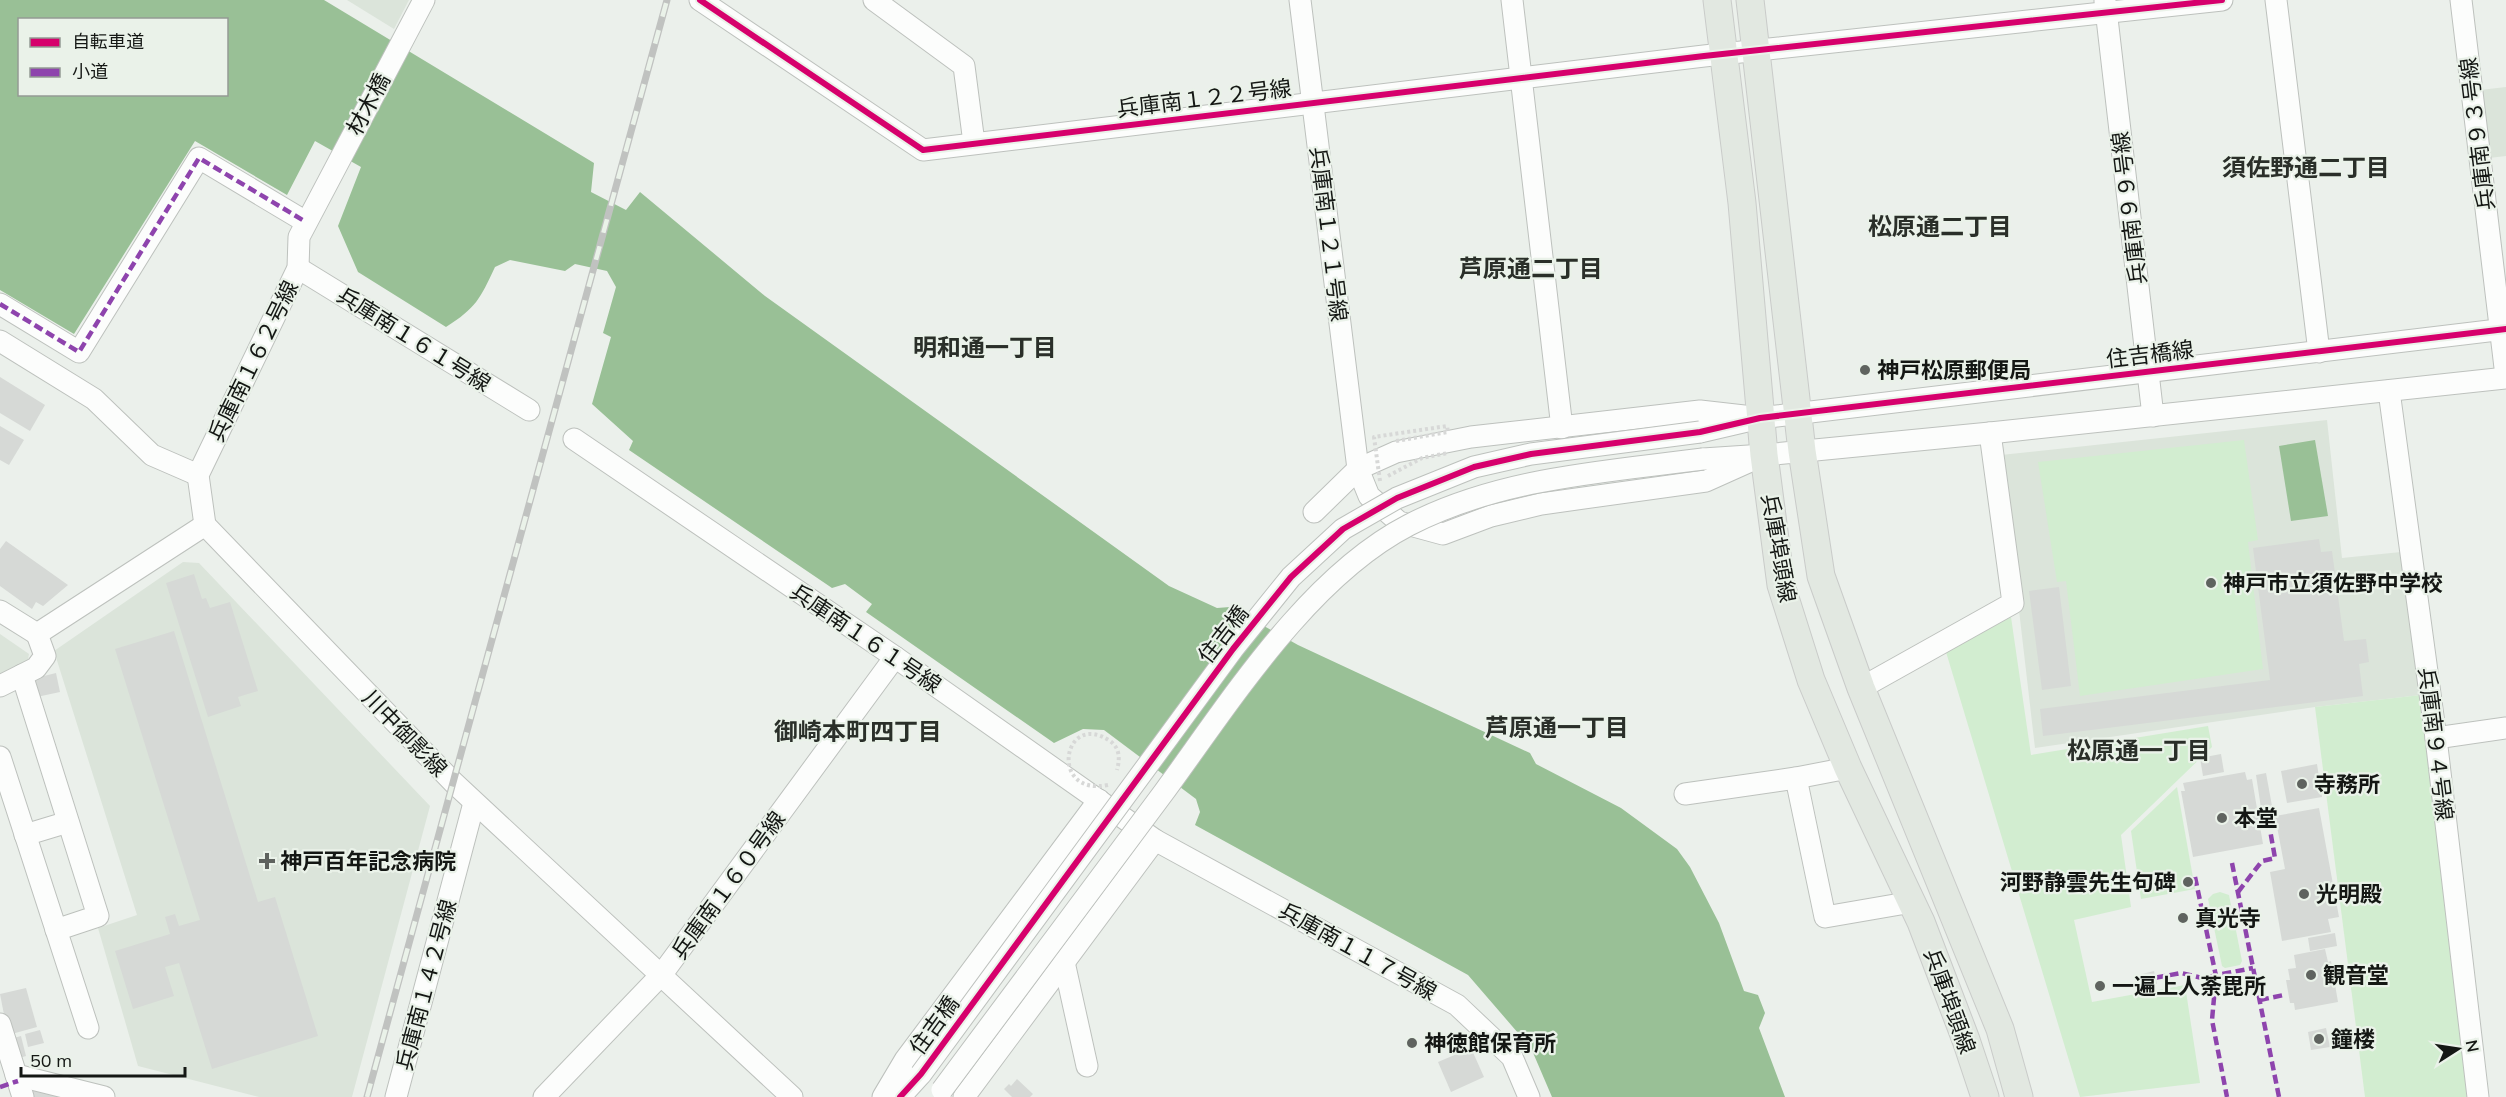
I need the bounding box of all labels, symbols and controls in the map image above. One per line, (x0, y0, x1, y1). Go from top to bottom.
legend (18, 18, 228, 96)
text: 自転車道 (72, 30, 144, 53)
street label: 兵庫南９３号線 (2454, 56, 2500, 212)
text: 小道 (72, 60, 108, 83)
street label: 材木橋 (340, 68, 396, 140)
street label: 兵庫南１２２号線 (1115, 73, 1293, 123)
street label: 兵庫南９９号線 (2106, 130, 2152, 286)
street label: 兵庫南１２１号線 (1304, 145, 1354, 323)
district label: 須佐野通二丁目 (2222, 152, 2390, 182)
district label: 松原通二丁目 (1868, 211, 2012, 241)
district label: 芦原通二丁目 (1459, 253, 1603, 283)
street label: 兵庫南１６２号線 (202, 276, 304, 446)
street label: 兵庫南１６１号線 (332, 280, 496, 398)
district label: 明和通一丁目 (913, 332, 1057, 362)
street label: 住吉橋線 (2105, 335, 2195, 373)
place label: 神戸松原郵便局 (1877, 356, 2031, 384)
marker: 神戸松原郵便局 (1858, 363, 1872, 377)
street label: 兵庫埠頭線 (1756, 491, 1802, 605)
place label: 神戸市立須佐野中学校 (2223, 569, 2443, 597)
marker: 神戸市立須佐野中学校 (2204, 576, 2218, 590)
street label: 兵庫南１６１号線 (785, 577, 947, 699)
street label: 住吉橋 (1192, 599, 1254, 669)
street label: 兵庫南９４号線 (2413, 666, 2459, 822)
street label: 川中御影線 (357, 684, 453, 782)
district label: 芦原通一丁目 (1485, 712, 1629, 742)
district label: 御崎本町四丁目 (774, 716, 942, 746)
district label: 松原通一丁目 (2067, 735, 2211, 765)
place label: 寺務所 (2314, 770, 2380, 798)
marker: 寺務所 (2295, 777, 2309, 791)
place label: 本堂 (2234, 804, 2278, 832)
street label: 兵庫南１６０号線 (665, 806, 791, 964)
marker: 本堂 (2215, 811, 2229, 825)
place label: 神戸百年記念病院 (280, 847, 456, 875)
marker: 神戸百年記念病院 (258, 852, 276, 870)
place label: 河野静雲先生句碑 (2000, 868, 2176, 896)
marker: 河野静雲先生句碑 (2181, 875, 2195, 889)
place label: 光明殿 (2316, 880, 2382, 908)
marker: 光明殿 (2297, 887, 2311, 901)
street label: 兵庫南１４２号線 (390, 896, 462, 1074)
street label: 兵庫南１１７号線 (1274, 896, 1442, 1006)
place label: 真光寺 (2195, 904, 2261, 932)
marker: 真光寺 (2176, 911, 2190, 925)
street label: 兵庫埠頭線 (1918, 945, 1982, 1057)
place label: 観音堂 (2323, 961, 2389, 989)
marker: 観音堂 (2304, 968, 2318, 982)
place label: 一遍上人荼毘所 (2112, 972, 2266, 1000)
marker: 一遍上人荼毘所 (2093, 979, 2107, 993)
street label: 住吉橋 (903, 990, 965, 1060)
north arrow (2428, 1019, 2488, 1079)
place label: 鐘楼 (2331, 1025, 2375, 1053)
place label: 神徳館保育所 (1424, 1029, 1556, 1057)
marker: 鐘楼 (2312, 1032, 2326, 1046)
marker: 神徳館保育所 (1405, 1036, 1419, 1050)
text: N (2462, 1038, 2484, 1054)
scale bar (21, 1040, 184, 1078)
text: 50 m (30, 1049, 72, 1072)

